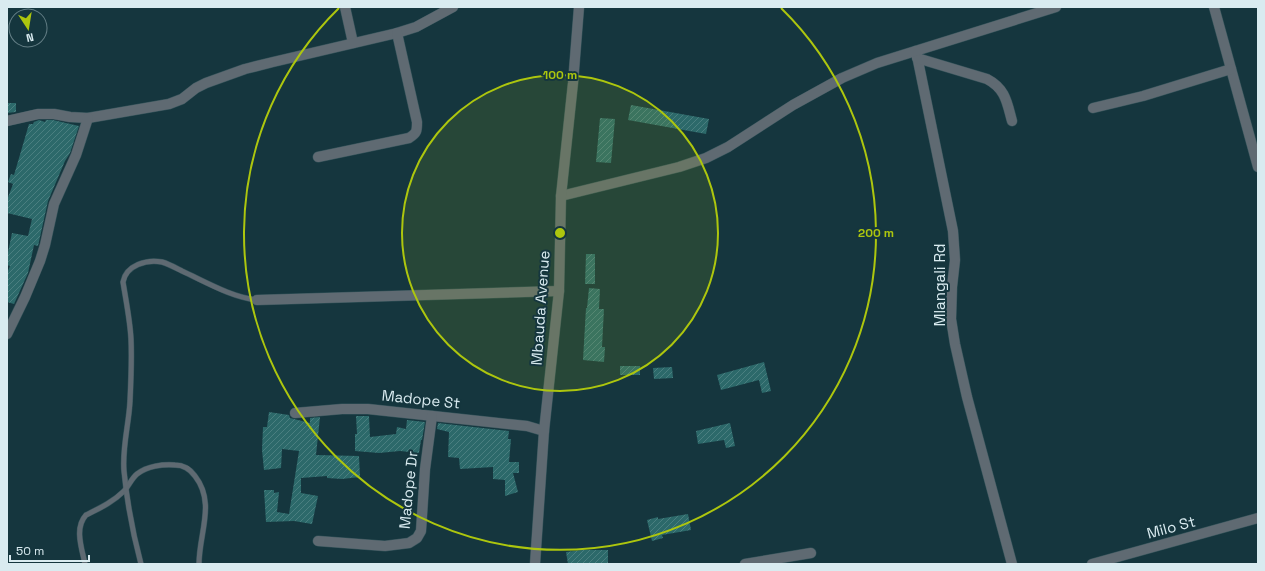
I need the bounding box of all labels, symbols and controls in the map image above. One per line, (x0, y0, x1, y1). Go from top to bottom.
north arrow (8, 8, 48, 48)
text: N (25, 30, 35, 45)
text: 100 m (543, 67, 577, 83)
text: 200 m (858, 225, 894, 241)
centre of rings (553, 226, 567, 240)
street label: Mlangali Rd (930, 243, 949, 327)
street label: Mbauda Avenue (527, 250, 554, 366)
street label: Madope St (381, 385, 461, 413)
street label: Madope Dr (394, 450, 422, 530)
street label: Milo St (1145, 511, 1197, 543)
scale bar (10, 537, 89, 563)
text: 50 m (16, 543, 44, 559)

